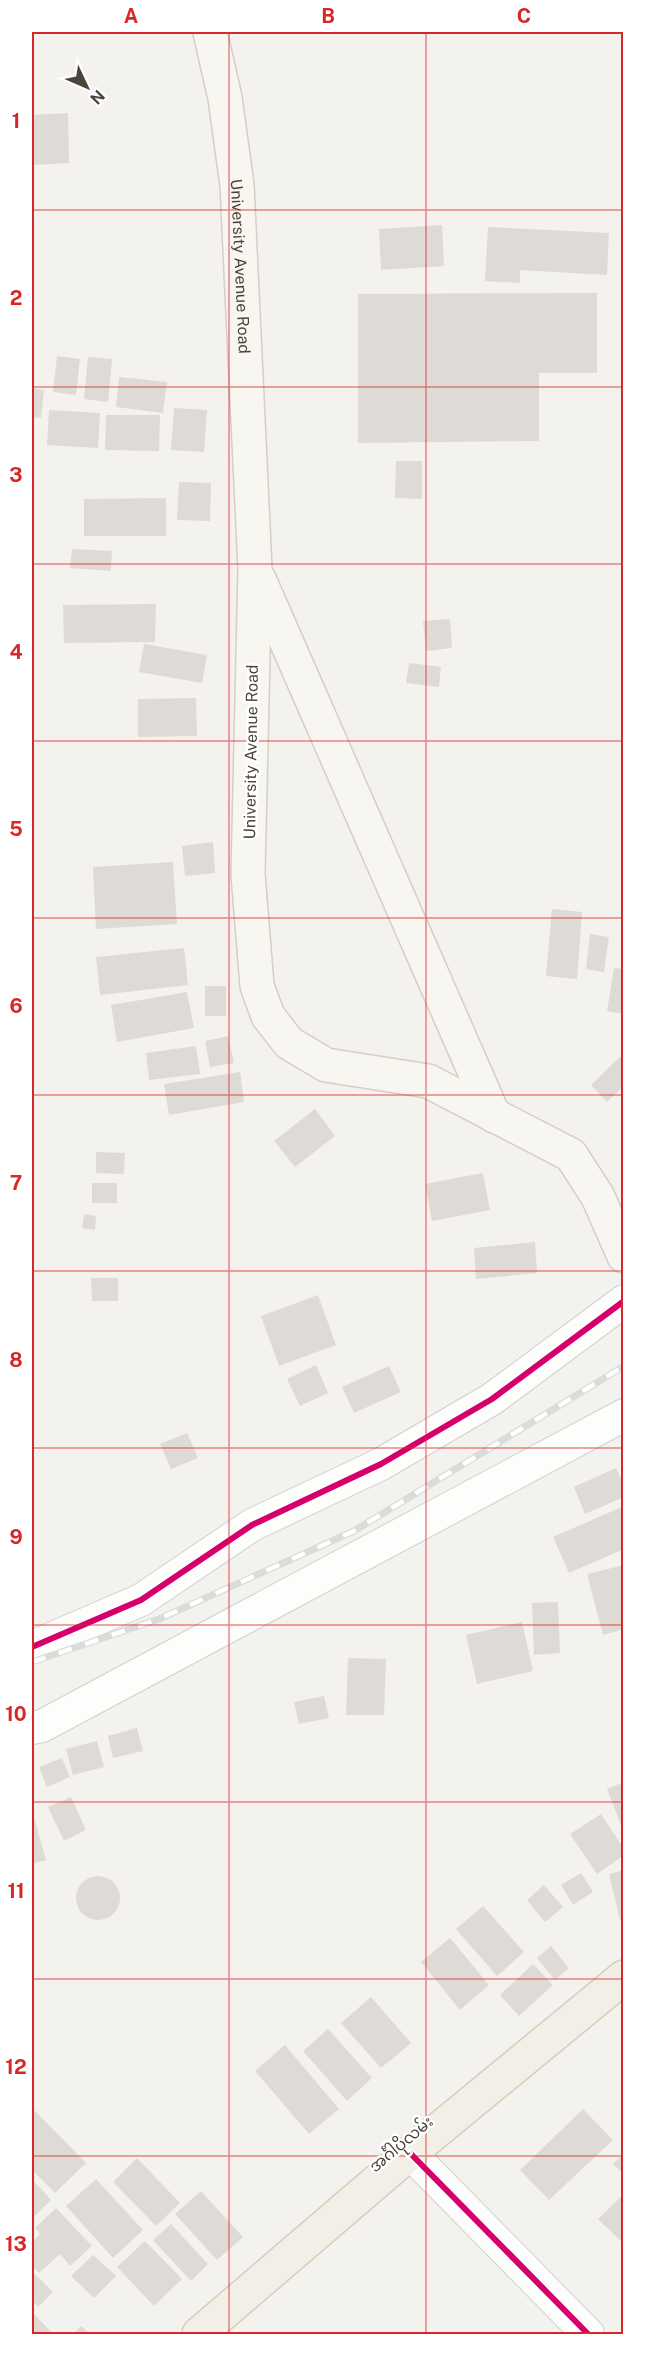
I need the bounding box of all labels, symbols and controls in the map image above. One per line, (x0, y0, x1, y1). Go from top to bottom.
text: A (124, 4, 138, 28)
text: B (321, 4, 335, 28)
text: C (517, 4, 531, 28)
north arrow (57, 57, 117, 117)
text: N (86, 86, 109, 108)
text: 1 (12, 109, 20, 133)
street label: University Avenue Road (227, 178, 254, 354)
text: 2 (10, 286, 22, 310)
text: 3 (9, 463, 23, 487)
text: 4 (9, 640, 23, 664)
street label: University Avenue Road (240, 664, 262, 840)
text: 5 (9, 817, 23, 841)
text: 6 (9, 994, 23, 1018)
text: 7 (10, 1171, 22, 1195)
text: 8 (9, 1348, 23, 1372)
text: 9 (9, 1525, 23, 1549)
text: 10 (5, 1702, 27, 1726)
text: 11 (7, 1879, 25, 1903)
text: 12 (5, 2055, 27, 2079)
street label: အင်္ဂါပိုလမ်း (364, 2110, 440, 2180)
text: 13 (5, 2232, 27, 2256)

